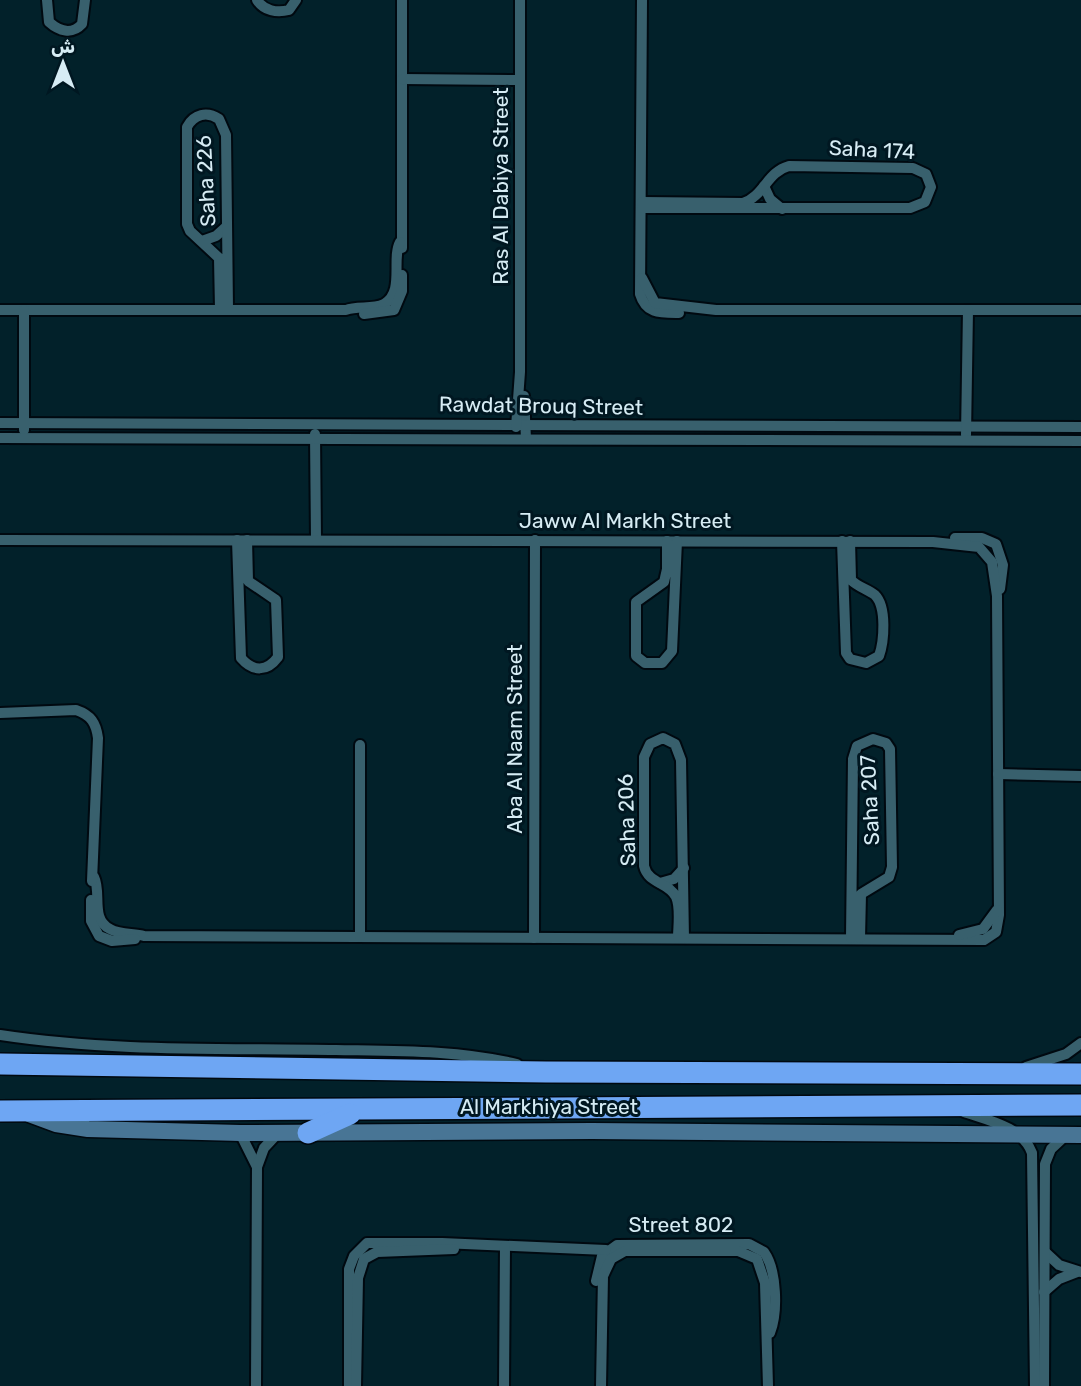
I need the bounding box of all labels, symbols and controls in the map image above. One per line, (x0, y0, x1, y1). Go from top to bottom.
north arrow (28, 28, 98, 98)
text: ش (51, 35, 75, 58)
street label: Ras Al Dabiya Street (488, 87, 513, 285)
street label: Saha 226 (191, 135, 220, 227)
street label: Saha 174 (828, 135, 916, 164)
street label: Rawdat Brouq Street (439, 391, 643, 420)
street label: Jaww Al Markh Street (519, 508, 731, 533)
street label: Aba Al Naam Street (502, 644, 527, 834)
street label: Saha 207 (855, 754, 884, 846)
street label: Saha 206 (612, 773, 641, 867)
street label: Al Markhiya Street (460, 1094, 638, 1119)
street label: Street 802 (629, 1212, 733, 1237)

